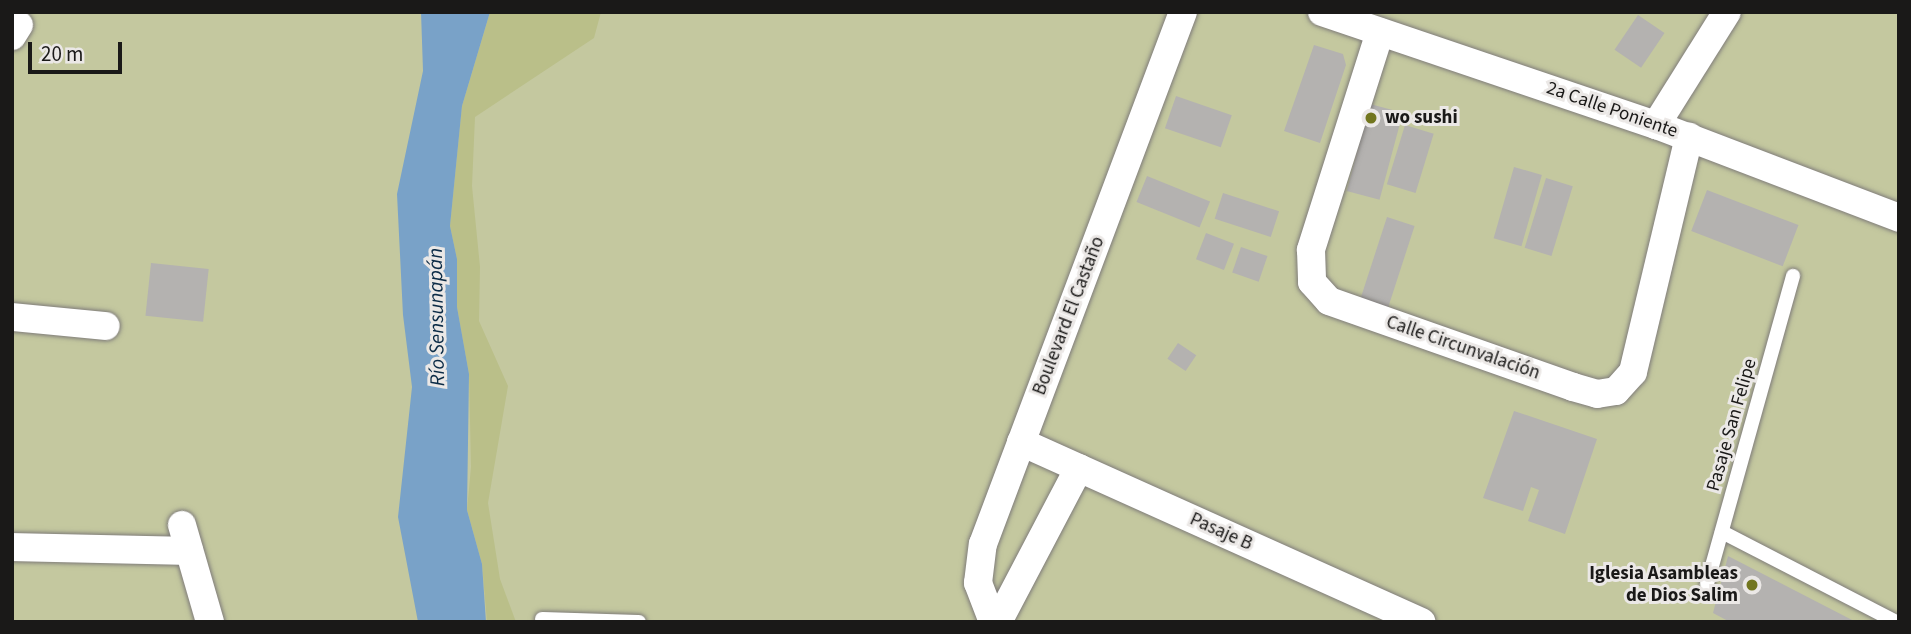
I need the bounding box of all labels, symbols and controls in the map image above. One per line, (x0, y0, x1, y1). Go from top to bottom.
scale bar (32, 28, 126, 72)
text: 20 m (41, 39, 83, 69)
street label: 2a Calle Poniente (1543, 77, 1681, 143)
place label: wo sushi (1385, 107, 1458, 129)
marker: wo sushi (1363, 110, 1379, 126)
street label: Boulevard El Castaño (1028, 234, 1110, 398)
water label: Río Sensunapán (422, 248, 450, 386)
street label: Calle Circunvalación (1383, 311, 1543, 385)
street label: Pasaje San Felipe (1702, 356, 1762, 494)
street label: Pasaje B (1186, 508, 1256, 556)
place label: Iglesia Asambleas de Dios Salim (1589, 563, 1738, 607)
marker: Iglesia Asambleas de Dios Salim (1744, 577, 1760, 593)

